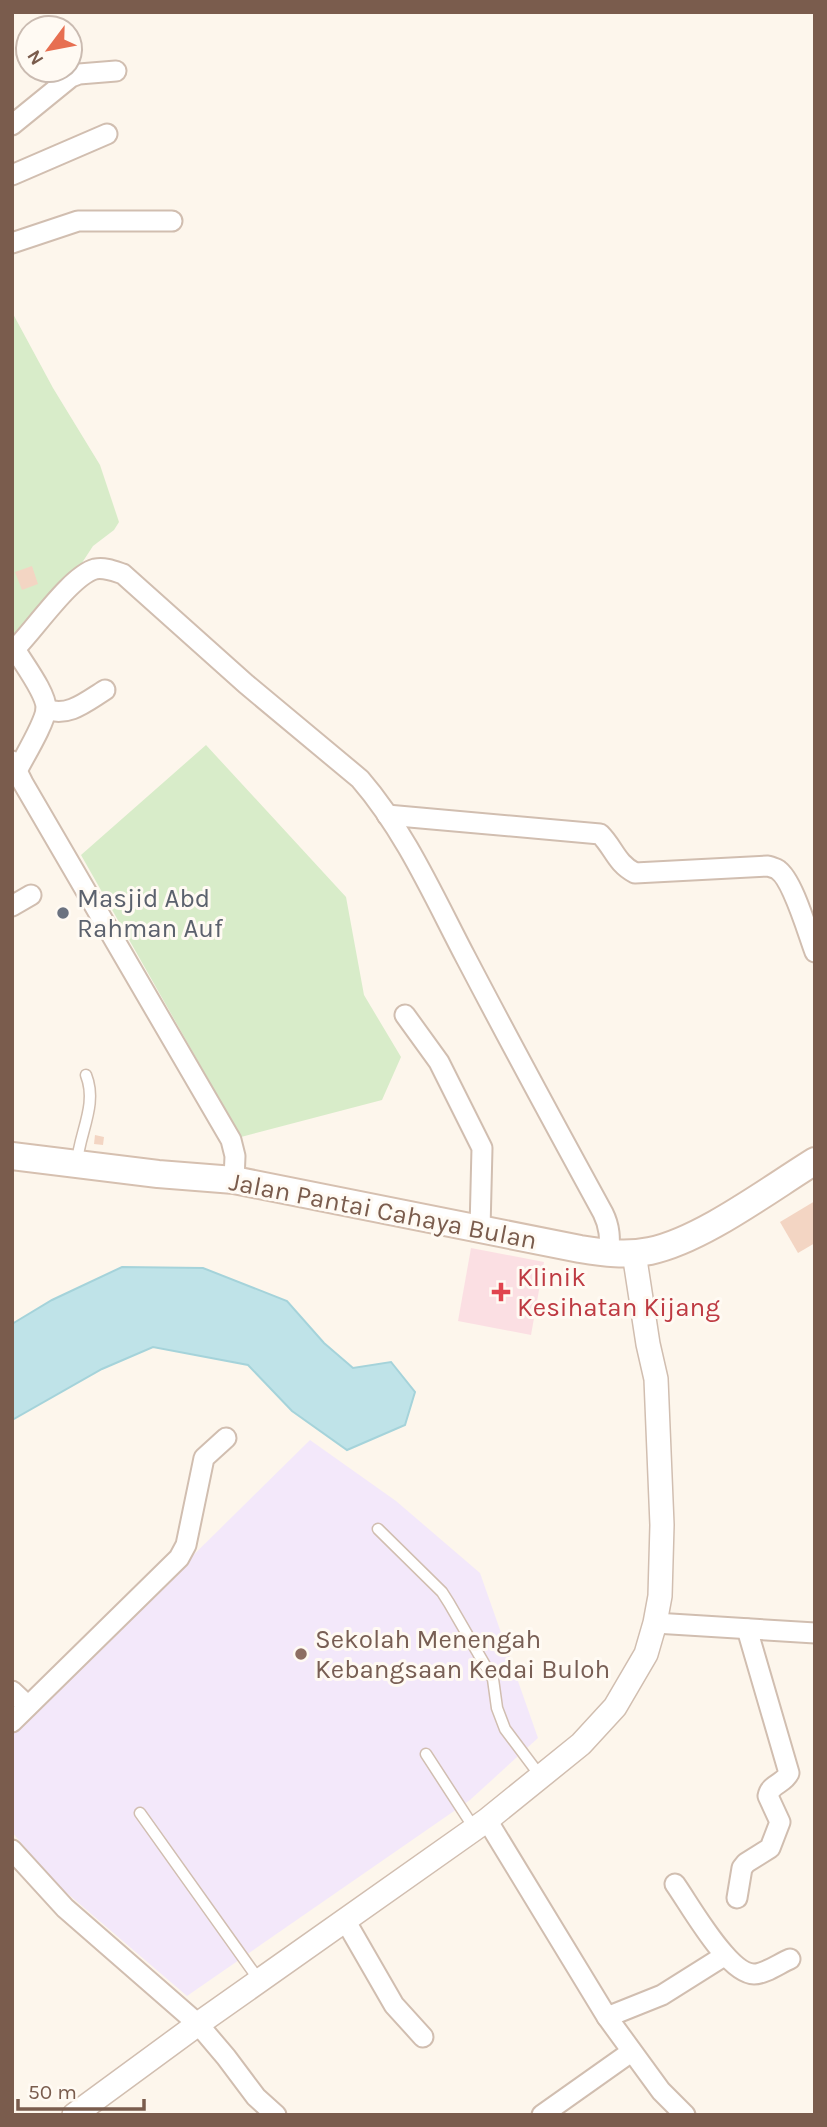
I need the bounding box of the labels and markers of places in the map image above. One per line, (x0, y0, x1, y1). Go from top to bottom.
place label: Masjid Abd Rahman Auf (77, 883, 224, 944)
marker: Masjid Abd Rahman Auf (55, 905, 71, 921)
place label: Klinik Kesihatan Kijang (517, 1262, 720, 1323)
marker: Klinik Kesihatan Kijang (491, 1282, 511, 1302)
place label: Sekolah Menengah Kebangsaan Kedai Buloh (315, 1624, 610, 1685)
marker: Sekolah Menengah Kebangsaan Kedai Buloh (293, 1646, 309, 1662)

